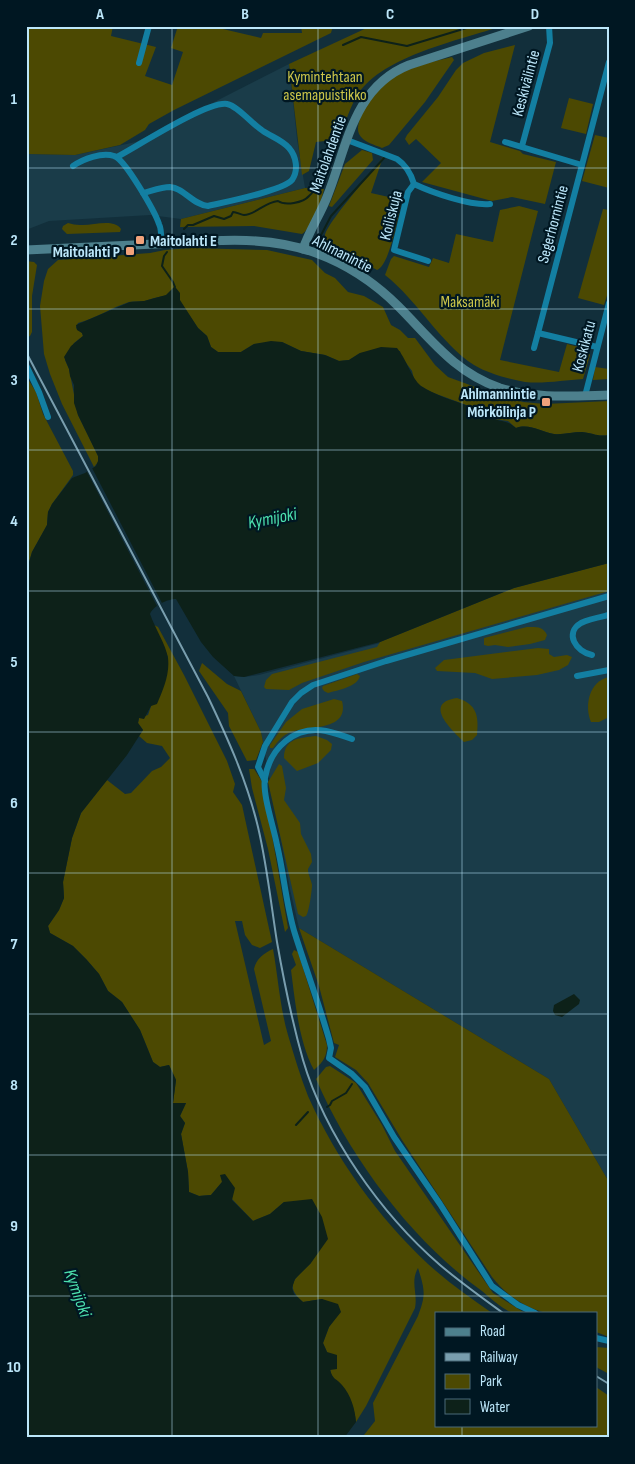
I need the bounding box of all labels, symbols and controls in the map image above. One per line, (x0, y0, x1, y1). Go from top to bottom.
text: A (95, 5, 104, 24)
text: B (241, 5, 249, 24)
text: C (386, 5, 394, 24)
text: D (531, 5, 539, 24)
street label: Keskivälintie (508, 48, 544, 119)
park label: Kymintehtaan asemapuistikko (283, 68, 367, 105)
text: 1 (11, 90, 18, 109)
street label: Maitolahdentie (306, 113, 351, 196)
street label: Segerhornintie (534, 183, 573, 265)
street label: Koiliskuja (376, 189, 407, 242)
text: 2 (10, 231, 18, 250)
street label: Ahlmanintie (308, 231, 375, 277)
place label: Maitolahti E (150, 232, 217, 251)
marker: Maitolahti E (134, 234, 146, 246)
place label: Maitolahti P (53, 243, 120, 262)
marker: Maitolahti P (124, 245, 136, 257)
park label: Maksamäki (441, 293, 499, 312)
street label: Koskikatu (569, 319, 600, 374)
text: 3 (10, 371, 18, 390)
place label: Ahlmannintie Mörkölinja P (460, 385, 536, 422)
marker: Ahlmannintie Mörkölinja P (540, 396, 552, 408)
water label: Kymijoki (246, 503, 299, 534)
text: 4 (10, 512, 18, 531)
text: 5 (10, 653, 18, 672)
text: 6 (10, 794, 18, 813)
text: 7 (11, 935, 18, 954)
text: 8 (10, 1076, 18, 1095)
text: 9 (10, 1217, 18, 1236)
water label: Kymijoki (59, 1266, 96, 1321)
legend (435, 1312, 598, 1426)
text: Road (480, 1322, 505, 1341)
text: Railway (480, 1348, 518, 1367)
text: 10 (7, 1358, 21, 1377)
text: Park (480, 1372, 502, 1391)
text: Water (480, 1398, 511, 1417)

